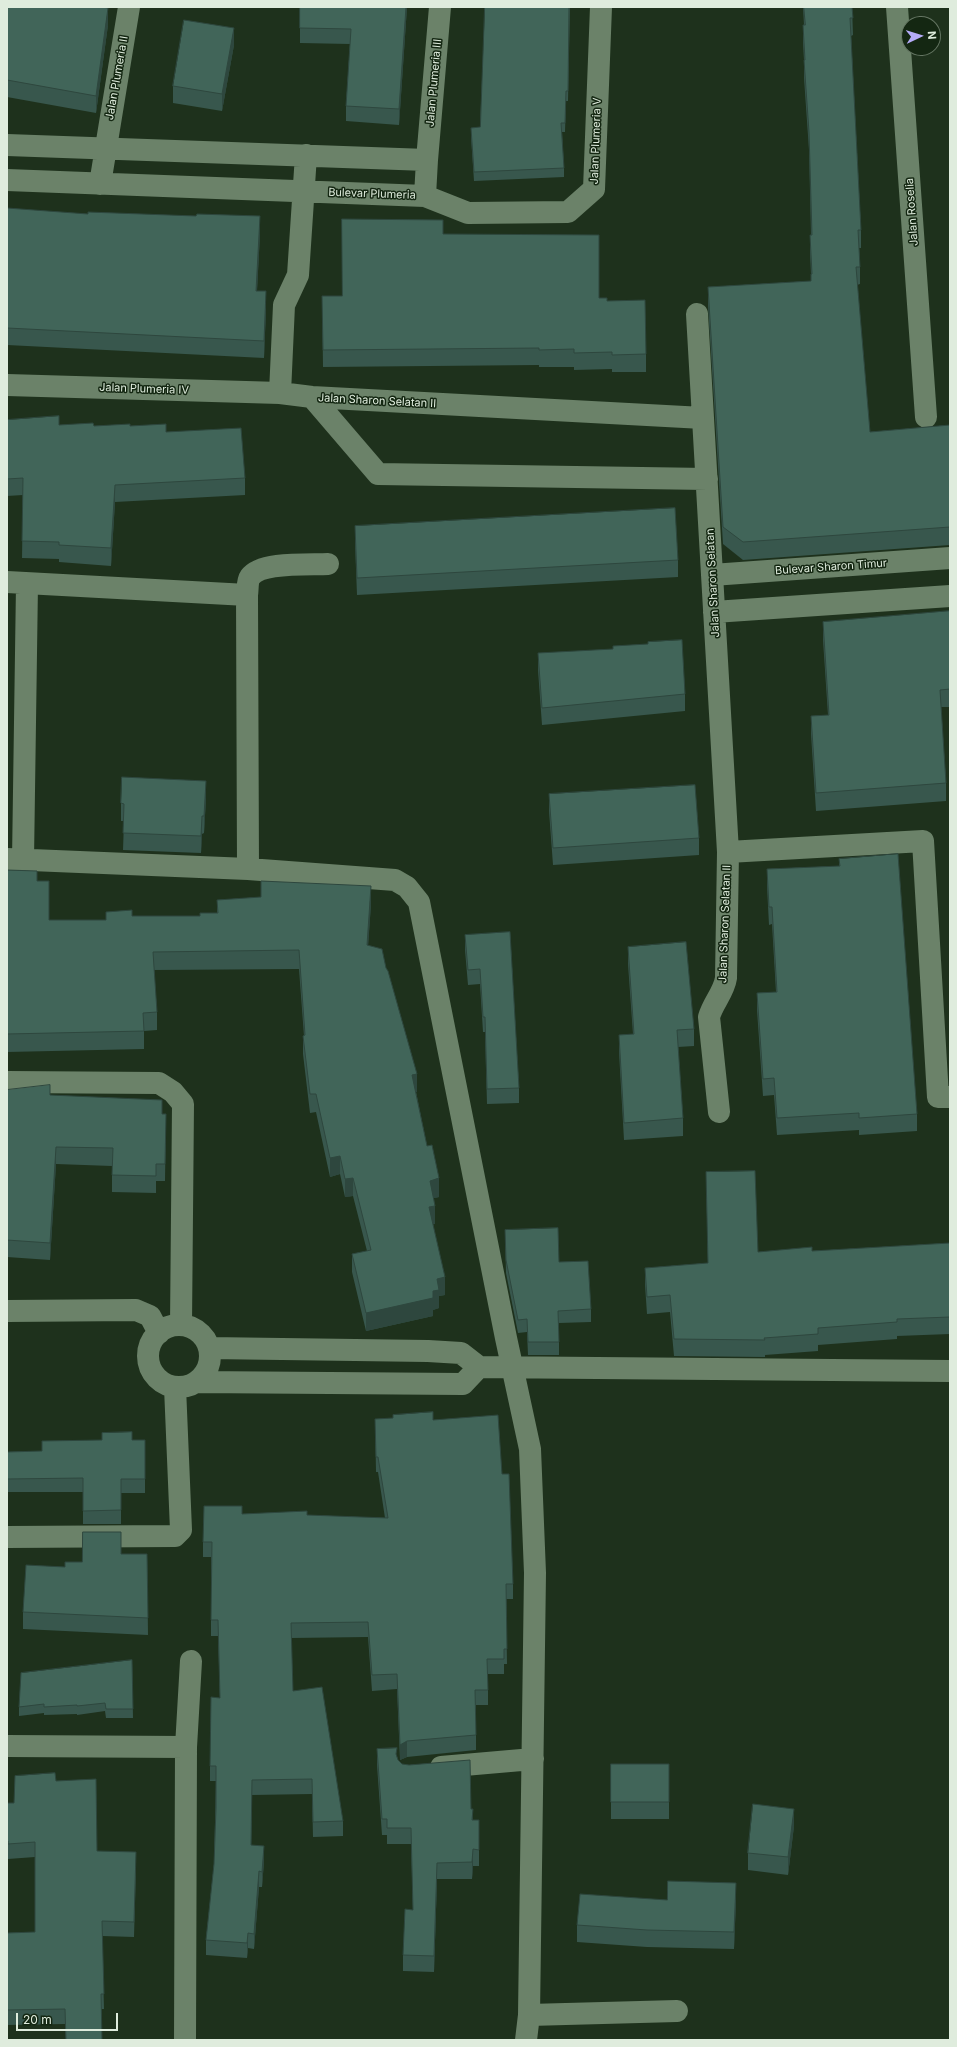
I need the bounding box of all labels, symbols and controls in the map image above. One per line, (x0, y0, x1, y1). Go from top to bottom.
north arrow (901, 16, 941, 56)
text: N (925, 31, 939, 40)
street label: Jalan Plumeria II (103, 35, 131, 121)
street label: Jalan Plumeria III (424, 38, 444, 128)
street label: Jalan Plumeria V (588, 97, 604, 185)
street label: Jalan Roselia (903, 178, 921, 246)
street label: Bulevar Plumeria (328, 186, 416, 202)
street label: Jalan Plumeria IV (99, 381, 189, 397)
street label: Jalan Sharon Selatan II (318, 391, 436, 411)
street label: Jalan Sharon Selatan (704, 528, 722, 638)
street label: Bulevar Sharon Timur (775, 557, 887, 577)
street label: Jalan Sharon Selatan II (716, 865, 734, 983)
scale bar (18, 2005, 120, 2031)
text: 20 m (23, 2012, 52, 2027)

